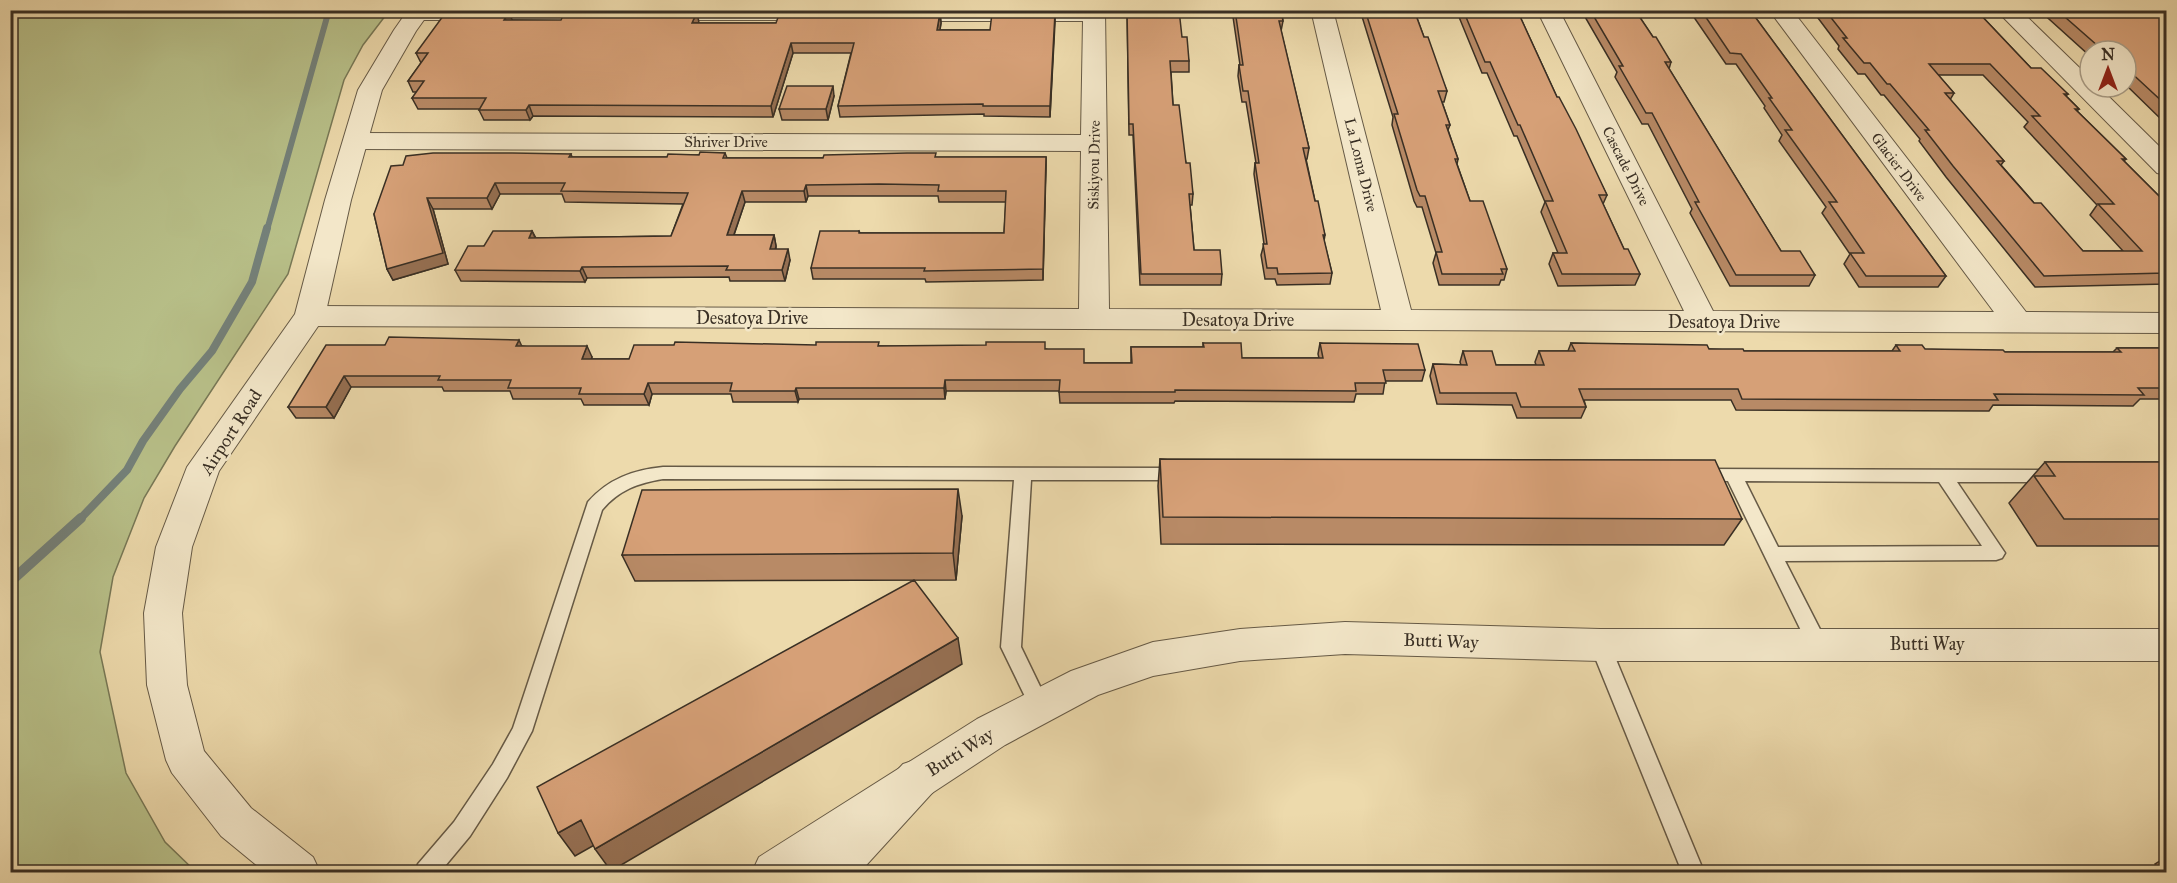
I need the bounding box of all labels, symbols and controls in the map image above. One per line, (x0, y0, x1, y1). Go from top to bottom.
north arrow (2078, 39, 2138, 99)
text: N (2101, 45, 2115, 64)
street label: La Loma Drive (1341, 116, 1381, 214)
street label: Siskiyou Drive (1084, 120, 1104, 210)
street label: Cascade Drive (1598, 123, 1654, 209)
street label: Glacier Drive (1867, 129, 1931, 205)
street label: Shriver Drive (684, 133, 768, 151)
street label: Desatoya Drive (696, 307, 808, 329)
street label: Desatoya Drive (1182, 309, 1294, 331)
street label: Desatoya Drive (1668, 311, 1780, 333)
street label: Airport Road (195, 385, 267, 480)
street label: Butti Way (1403, 629, 1479, 653)
street label: Butti Way (1889, 633, 1965, 655)
street label: Butti Way (922, 722, 998, 781)

